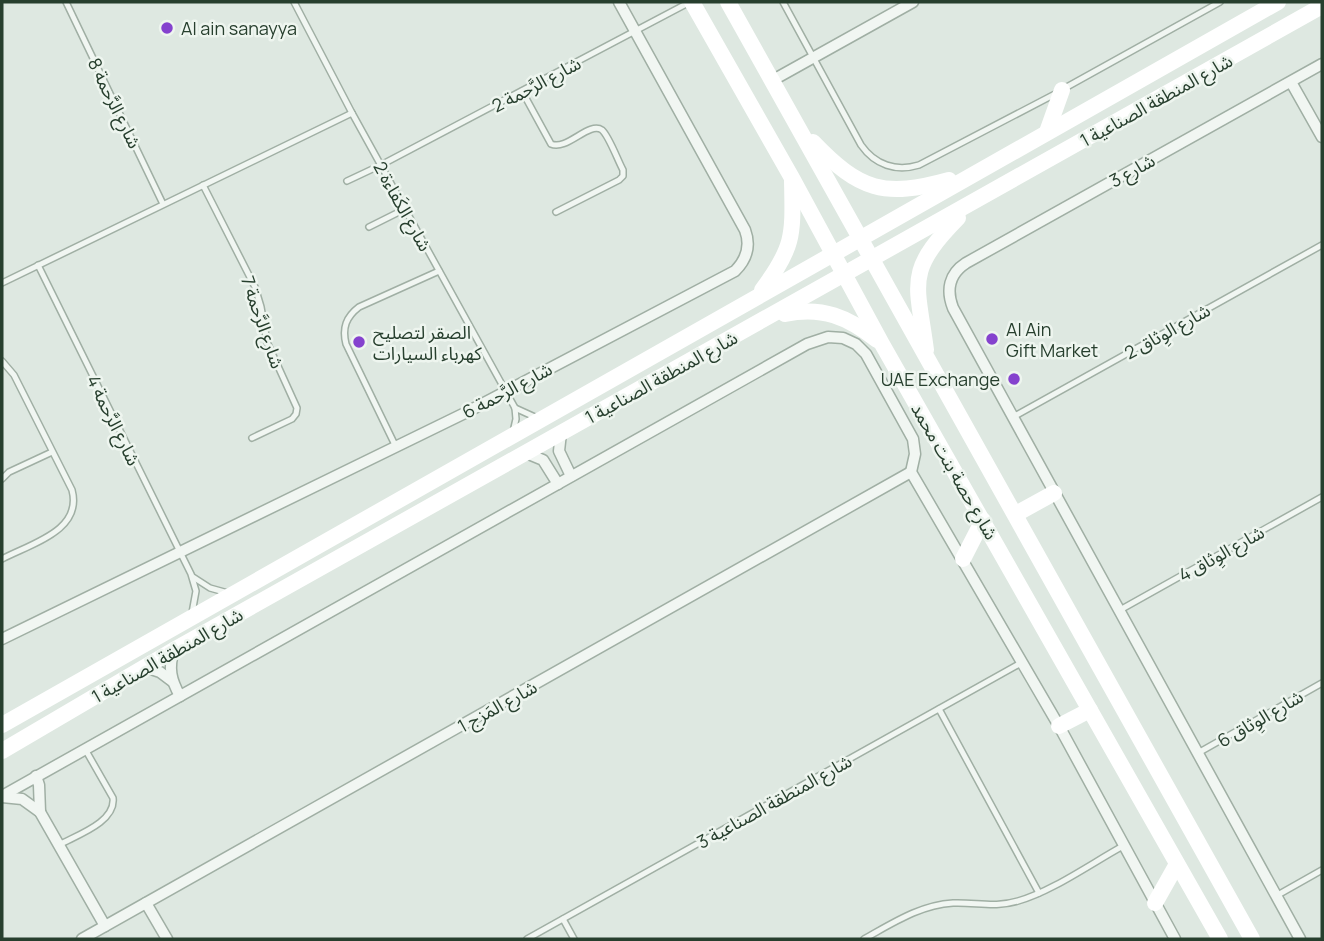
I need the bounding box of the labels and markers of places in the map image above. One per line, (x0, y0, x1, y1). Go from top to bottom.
place label: Al ain sanayya (181, 16, 297, 40)
marker: Al ain sanayya (159, 20, 175, 36)
place label: Al Ain Gift Market (1006, 317, 1098, 362)
place label: الصقر لتصليح كهرباء السيارات (373, 320, 482, 365)
marker: Al Ain Gift Market (984, 331, 1000, 347)
marker: الصقر لتصليح كهرباء السيارات (351, 334, 367, 350)
place label: UAE Exchange (881, 367, 1000, 391)
marker: UAE Exchange (1006, 371, 1022, 387)

